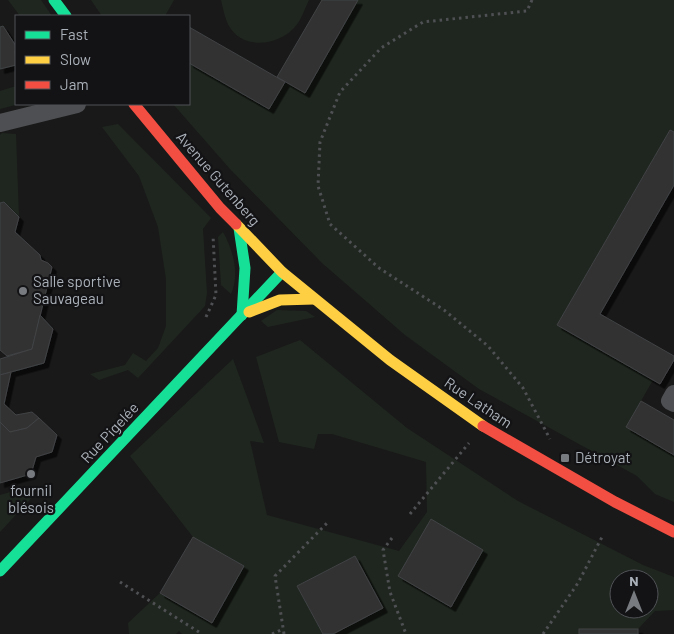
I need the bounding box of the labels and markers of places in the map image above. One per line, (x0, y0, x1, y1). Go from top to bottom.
place label: Salle sportive Sauvageau (33, 272, 121, 307)
marker: Salle sportive Sauvageau (17, 285, 29, 297)
place label: Détroyat (575, 448, 631, 466)
marker: Détroyat (559, 452, 571, 464)
marker: fournil blésois (25, 468, 37, 480)
place label: fournil blésois (8, 481, 54, 516)

